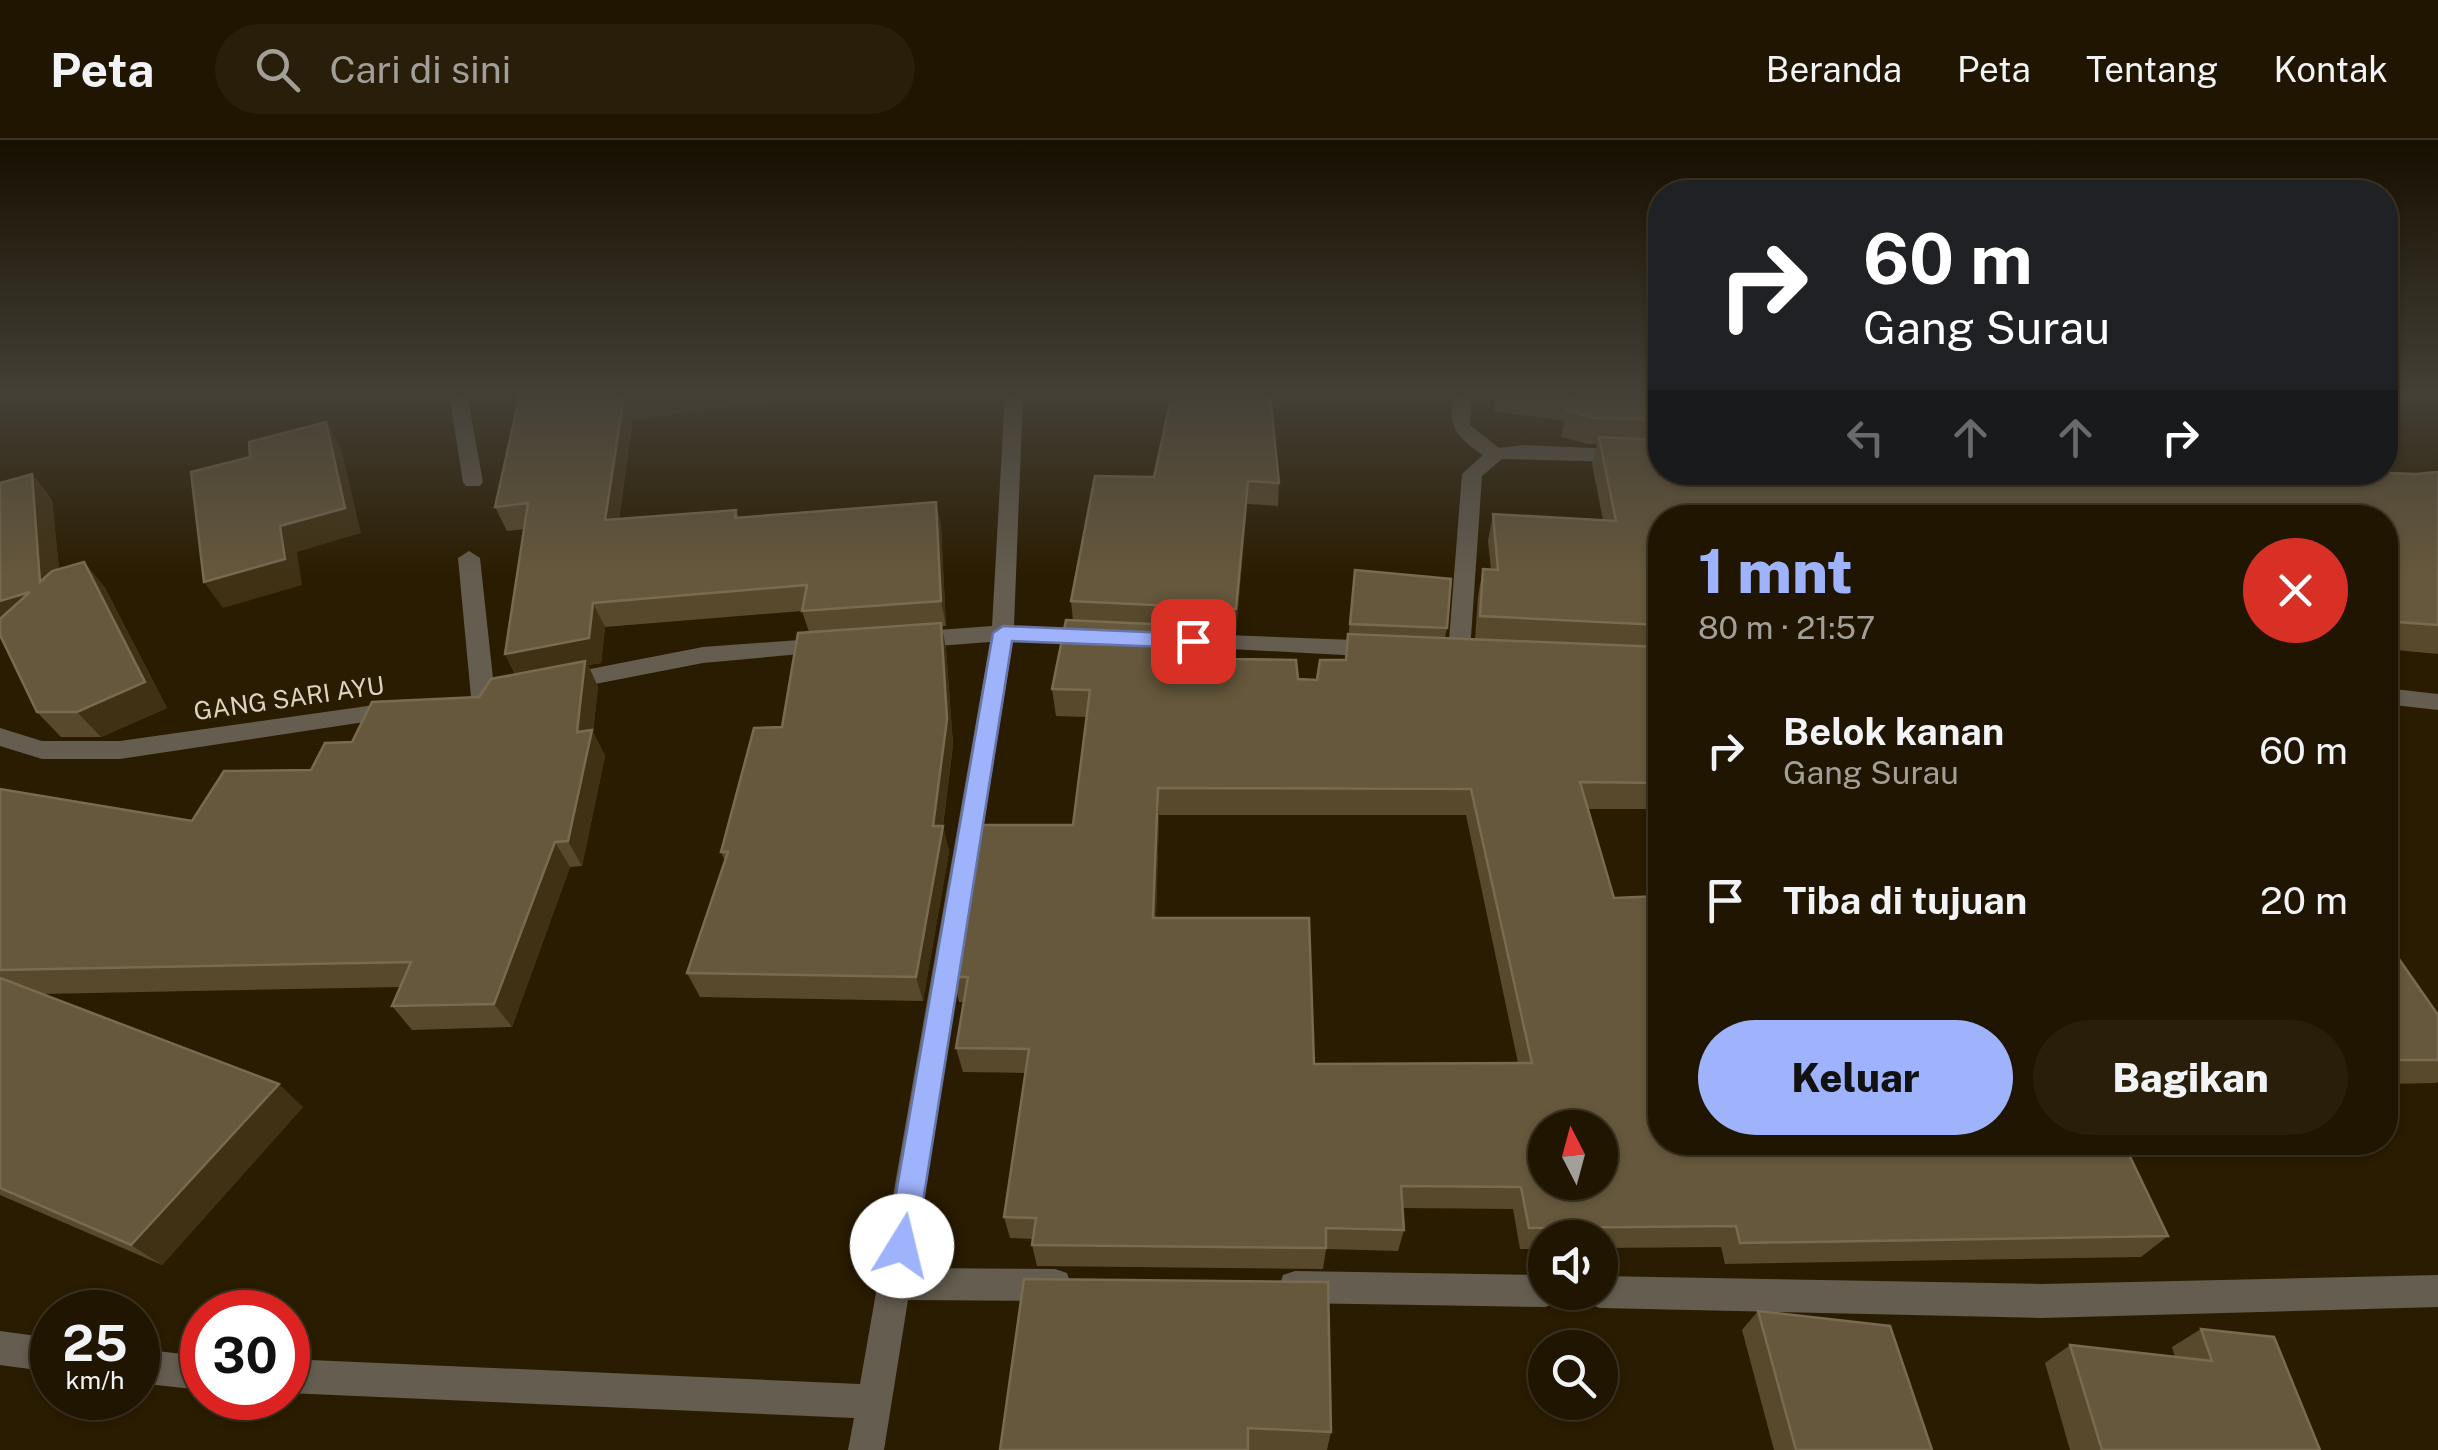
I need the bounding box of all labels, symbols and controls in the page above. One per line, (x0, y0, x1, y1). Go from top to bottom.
search box (215, 24, 915, 114)
text: Peta (50, 41, 155, 98)
icon: search (250, 42, 305, 97)
text: Cari di sini (330, 47, 511, 92)
text: Beranda (1766, 49, 1902, 90)
text: Peta (1957, 49, 2031, 90)
text: Tentang (2086, 49, 2218, 90)
text: Kontak (2273, 49, 2388, 90)
text: 60 m (1863, 217, 2033, 300)
icon: right (1698, 220, 1828, 350)
text: Gang Surau (1863, 301, 2110, 354)
icon: left (1838, 410, 1893, 465)
icon: ahead (1943, 410, 1998, 465)
icon: ahead (2048, 410, 2103, 465)
icon: right (2153, 410, 2208, 465)
text: 1 mnt (1698, 536, 1853, 607)
button: close (2243, 538, 2348, 643)
pin (1151, 599, 1236, 684)
text: 80 m · 21:57 (1698, 609, 1875, 646)
icon: arrive (1166, 614, 1221, 669)
street label: GANG SARI AYU (192, 670, 386, 726)
text: Belok kanan (1783, 709, 2004, 754)
icon: right (1698, 723, 1753, 778)
text: 60 m (2259, 728, 2348, 773)
text: Gang Surau (1783, 754, 1959, 791)
icon: arrive (1698, 873, 1753, 928)
text: Tiba di tujuan (1783, 878, 2027, 923)
text: 20 m (2260, 878, 2348, 923)
button: Keluar (1698, 1020, 2013, 1135)
button: Bagikan (2033, 1020, 2348, 1135)
north arrow (1528, 1110, 1618, 1200)
map controls (1528, 1110, 1618, 1420)
position arrow (850, 1194, 954, 1298)
button: sound (1528, 1220, 1618, 1310)
speed limit sign: 30 (180, 1290, 310, 1420)
text: 25 (62, 1313, 128, 1372)
button: search (1528, 1330, 1618, 1420)
text: km/h (66, 1365, 124, 1395)

